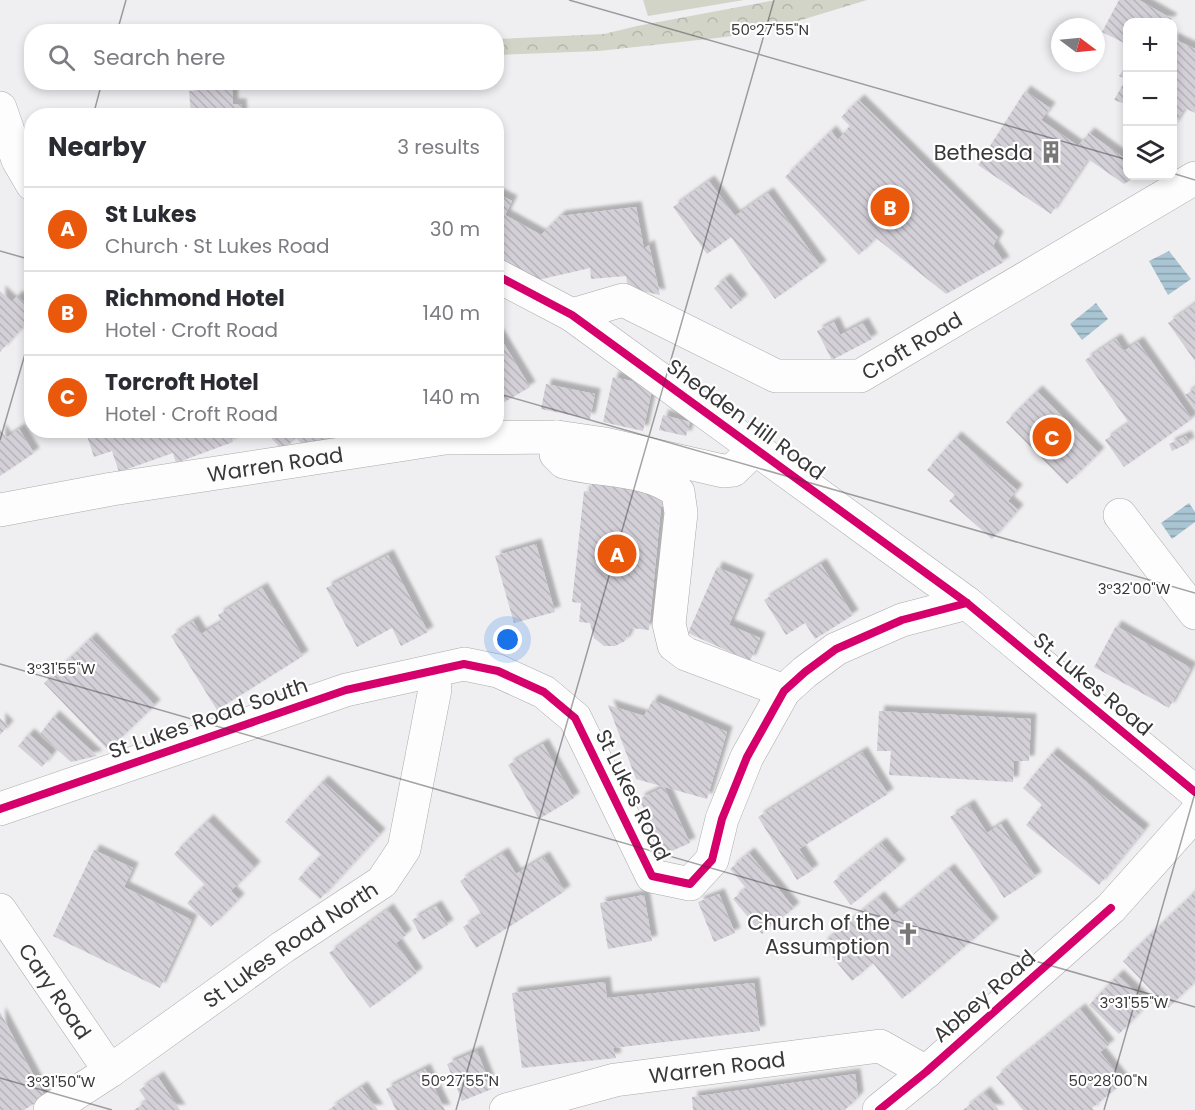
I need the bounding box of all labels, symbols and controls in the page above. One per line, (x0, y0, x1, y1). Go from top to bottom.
north arrow (1051, 18, 1105, 72)
map controls (1123, 18, 1177, 180)
button: + (1123, 18, 1177, 72)
text: 50°27'55"N (731, 19, 809, 40)
search box (24, 24, 504, 90)
icon: search (45, 41, 78, 74)
text: Search here (93, 42, 226, 73)
button: − (1123, 72, 1177, 126)
button: layers (1123, 126, 1177, 180)
text: Nearby (48, 129, 146, 165)
text: 3 results (397, 133, 480, 161)
place label: Bethesda (934, 138, 1033, 167)
building icon: Bethesda (1038, 139, 1064, 165)
pin: B (870, 184, 910, 230)
text: St Lukes (105, 199, 197, 230)
text: A (60, 215, 75, 243)
text: 30 m (430, 215, 480, 243)
text: Church · St Lukes Road (105, 232, 330, 260)
text: Richmond Hotel (105, 283, 285, 314)
text: B (61, 299, 74, 327)
text: 140 m (423, 299, 480, 327)
street label: Croft Road (856, 304, 967, 387)
text: Hotel · Croft Road (105, 316, 278, 344)
street label: Shedden Hill Road (661, 352, 831, 486)
text: Torcroft Hotel (105, 367, 259, 398)
text: C (60, 383, 75, 411)
text: 140 m (423, 383, 480, 411)
text: Hotel · Croft Road (105, 400, 278, 428)
pin: C (1032, 414, 1072, 460)
street label: Warren Road (205, 439, 345, 489)
pin: A (598, 532, 636, 576)
text: 3°32'00"W (1098, 578, 1171, 599)
your location (493, 625, 522, 654)
street label: St. Lukes Road (1027, 625, 1159, 743)
text: 3°31'55"W (27, 658, 96, 679)
street label: St Lukes Road South (104, 670, 312, 766)
street label: St Lukes Road (589, 724, 677, 866)
street label: St Lukes Road North (197, 874, 383, 1014)
place label: Church of the Assumption (747, 908, 890, 961)
church icon: Church of the Assumption (895, 921, 921, 947)
street label: Cary Road (12, 937, 98, 1045)
street label: Abbey Road (926, 943, 1042, 1049)
text: 3°31'55"W (1100, 992, 1169, 1013)
street label: Warren Road (647, 1044, 787, 1090)
text: 50°27'55"N (421, 1070, 499, 1091)
text: 50°28'00"N (1068, 1070, 1148, 1091)
text: 3°31'50"W (27, 1071, 96, 1092)

